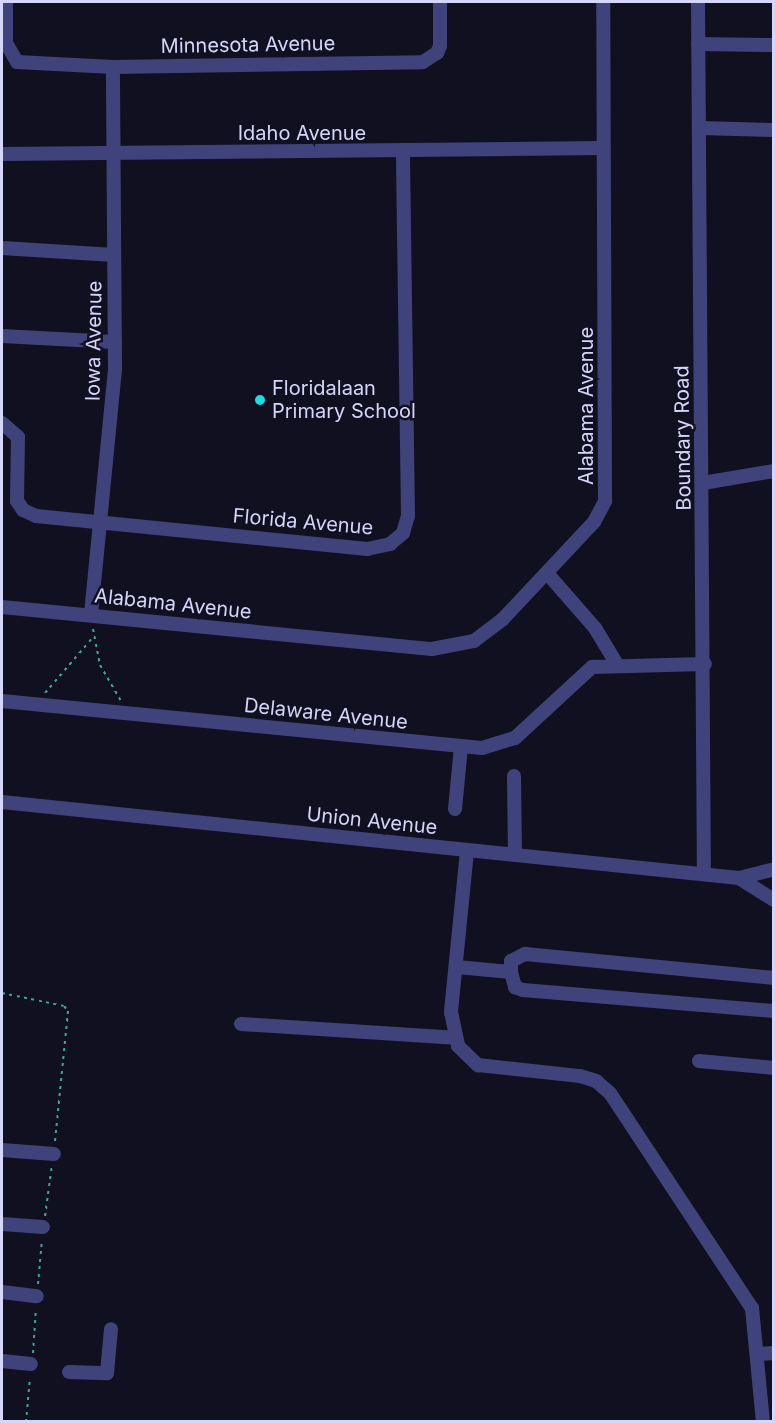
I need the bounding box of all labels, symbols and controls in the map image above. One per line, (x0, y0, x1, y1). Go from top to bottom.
street label: Minnesota Avenue (161, 31, 335, 59)
street label: Idaho Avenue (238, 121, 366, 145)
street label: Iowa Avenue (81, 281, 107, 401)
street label: Alabama Avenue (574, 327, 598, 485)
street label: Boundary Road (670, 365, 696, 511)
place label: Floridalaan Primary School (272, 376, 416, 423)
marker: Floridalaan Primary School (253, 393, 267, 407)
street label: Florida Avenue (232, 504, 374, 540)
street label: Alabama Avenue (93, 584, 253, 624)
street label: Delaware Avenue (243, 693, 409, 735)
street label: Union Avenue (305, 802, 439, 840)

